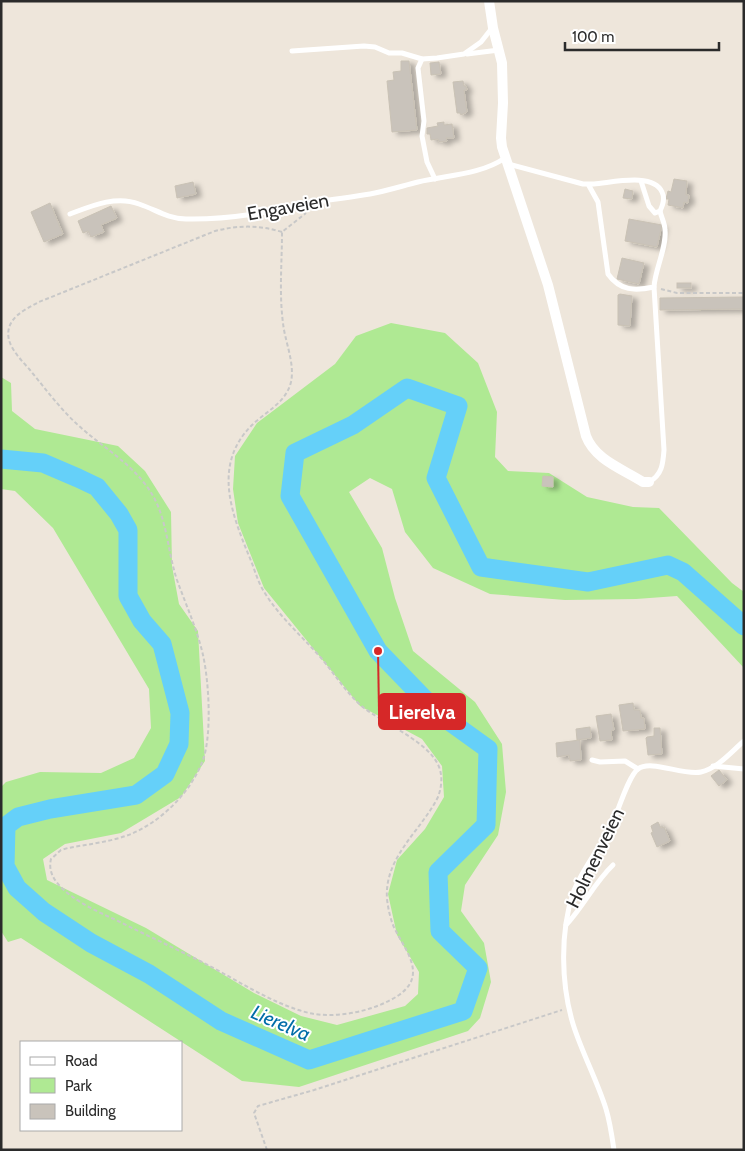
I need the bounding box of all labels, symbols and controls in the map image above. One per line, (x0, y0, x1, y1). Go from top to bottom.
scale bar (565, 20, 719, 52)
text: 100 m (572, 28, 614, 46)
street label: Engaveien (245, 189, 331, 225)
callout: Lierelva (379, 694, 465, 729)
text: Lierelva (389, 700, 455, 724)
street label: Holmenveien (561, 804, 629, 912)
water label: Lierelva (248, 1000, 314, 1046)
legend (20, 1041, 182, 1131)
text: Road (65, 1052, 98, 1070)
text: Park (65, 1077, 92, 1095)
text: Building (65, 1102, 116, 1120)

